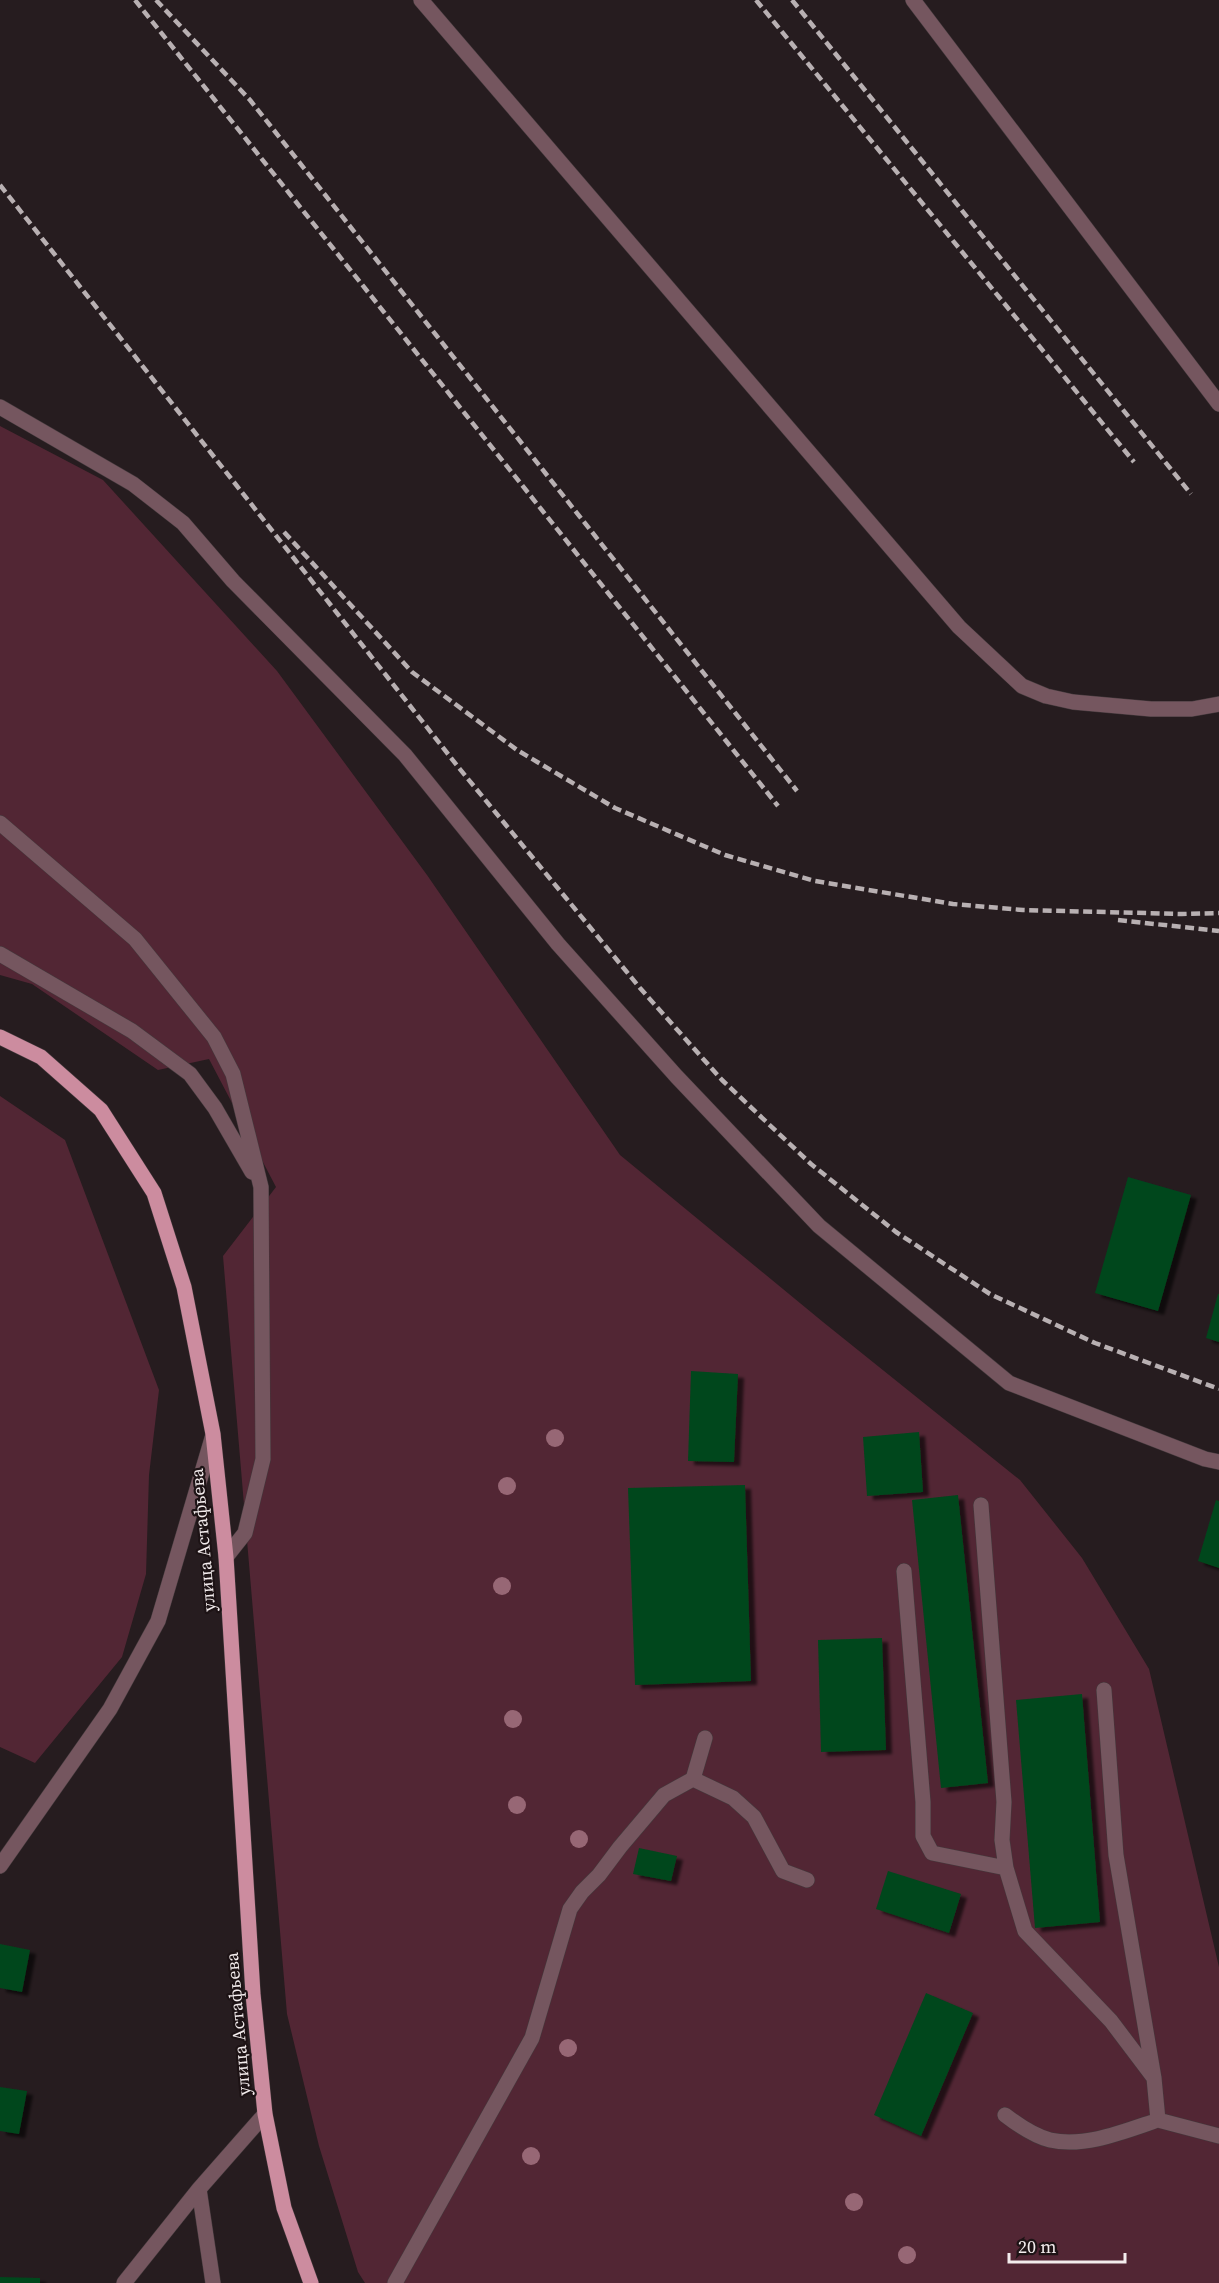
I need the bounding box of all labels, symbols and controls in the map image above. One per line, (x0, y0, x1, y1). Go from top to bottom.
street label: улица Астафьева (184, 1466, 221, 1613)
street label: улица Астафьева (219, 1950, 256, 2097)
scale bar (1009, 2226, 1124, 2264)
text: 20 m (1018, 2234, 1056, 2259)

